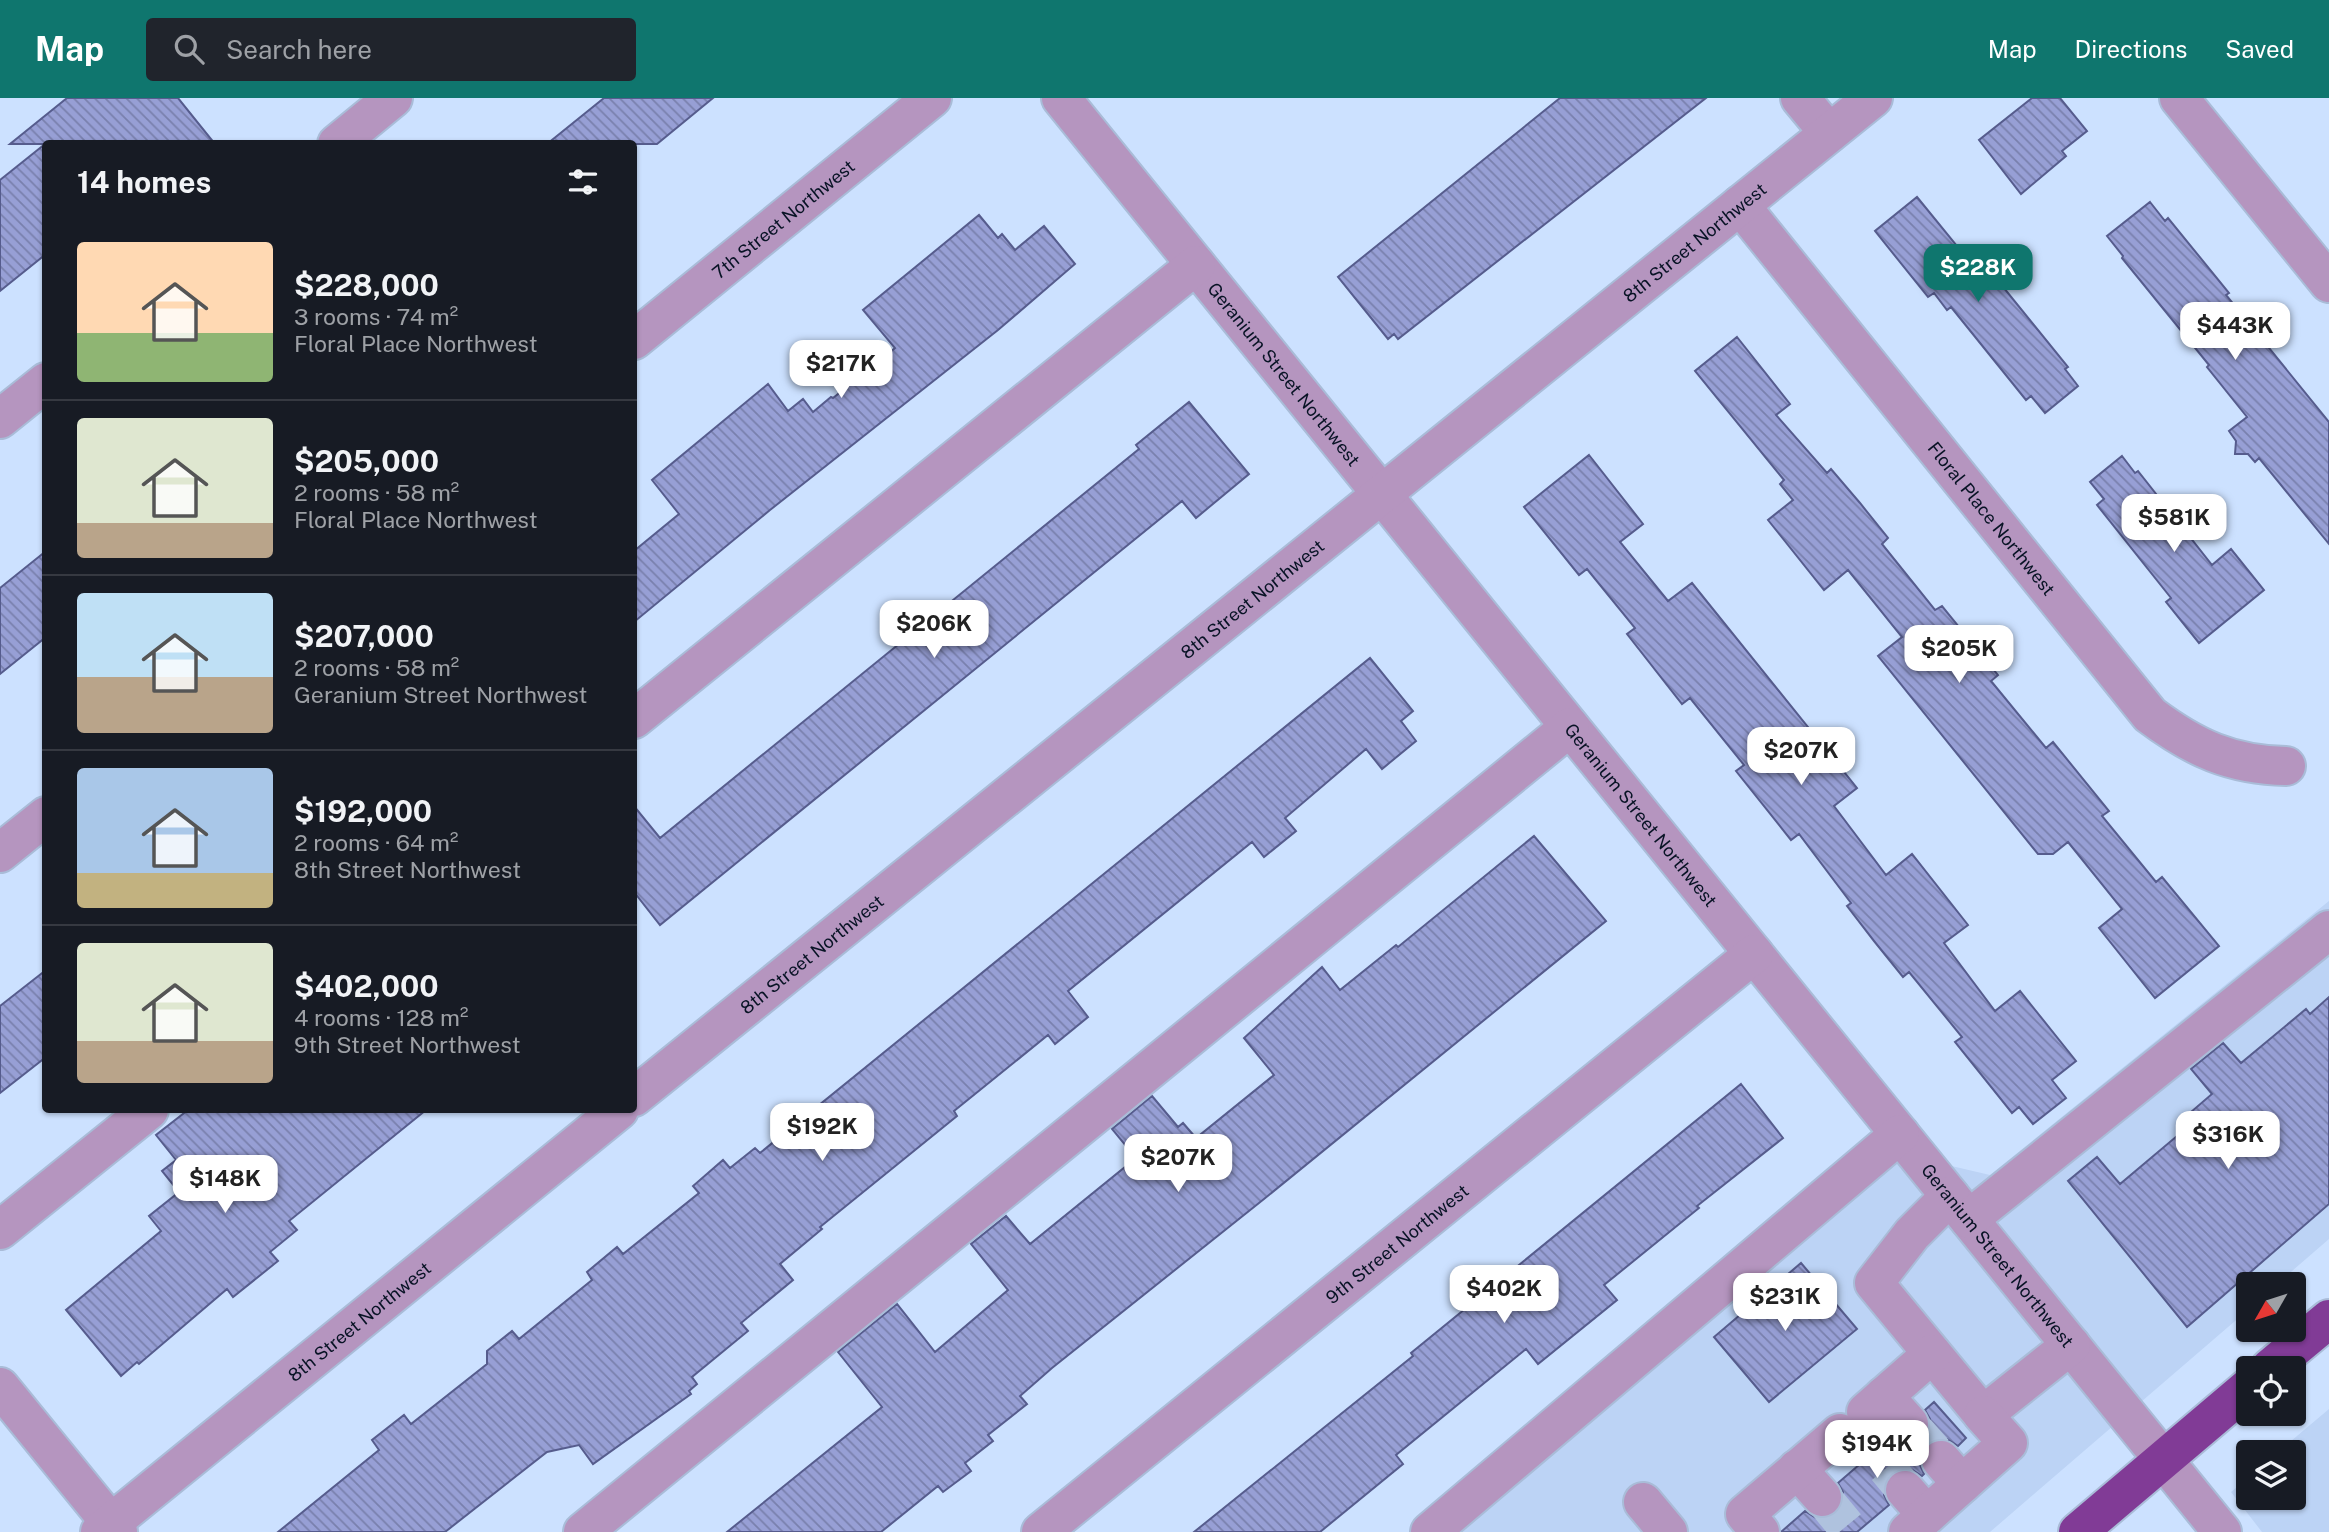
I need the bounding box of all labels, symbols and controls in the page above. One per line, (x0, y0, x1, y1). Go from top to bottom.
search box (146, 18, 636, 81)
text: Map (35, 30, 104, 68)
icon: search (170, 30, 208, 68)
text: Search here (226, 34, 372, 65)
text: Map (1988, 35, 2037, 63)
text: Directions (2075, 35, 2187, 63)
text: Saved (2225, 35, 2294, 63)
street label: 7th Street Northwest (708, 155, 858, 283)
icon: filters (564, 163, 602, 201)
text: 14 homes (77, 164, 211, 200)
street label: 8th Street Northwest (1618, 178, 1770, 306)
pin: $228K (1929, 244, 2027, 304)
text: $228K (1940, 253, 2016, 280)
text: $228,000 (294, 267, 439, 303)
icon: home (133, 270, 217, 354)
street label: Geranium Street Northwest (1204, 278, 1365, 470)
pin: $443K (2186, 302, 2284, 362)
text: 3 rooms · 74 m² (294, 303, 458, 330)
text: $443K (2196, 311, 2274, 338)
text: Floral Place Northwest (294, 330, 538, 357)
pin: $217K (792, 341, 890, 400)
text: $217K (806, 349, 877, 376)
street label: Floral Place Northwest (1924, 437, 2060, 599)
text: $205,000 (294, 443, 439, 479)
icon: home (133, 446, 217, 530)
text: 2 rooms · 58 m² (294, 479, 459, 506)
pin: $581K (2125, 494, 2223, 554)
text: $581K (2138, 503, 2210, 530)
text: Floral Place Northwest (294, 506, 538, 533)
street label: 8th Street Northwest (1176, 535, 1328, 663)
pin: $206K (885, 601, 983, 660)
text: $206K (896, 609, 972, 636)
text: $207,000 (294, 618, 434, 654)
icon: home (133, 621, 217, 705)
pin: $205K (1910, 626, 2008, 685)
text: $205K (1920, 634, 1998, 661)
text: 2 rooms · 58 m² (294, 654, 459, 681)
text: Geranium Street Northwest (294, 681, 588, 708)
street label: Geranium Street Northwest (1561, 719, 1722, 911)
pin: $207K (1752, 728, 1850, 787)
text: $207K (1763, 736, 1839, 763)
text: $192,000 (294, 793, 432, 829)
icon: home (133, 796, 217, 880)
text: 2 rooms · 64 m² (294, 829, 458, 856)
text: 8th Street Northwest (294, 856, 521, 883)
street label: 8th Street Northwest (736, 890, 887, 1018)
text: $402,000 (294, 968, 439, 1004)
icon: home (133, 971, 217, 1055)
text: 4 rooms · 128 m² (294, 1004, 468, 1031)
text: 9th Street Northwest (294, 1031, 521, 1058)
pin: $192K (773, 1104, 871, 1163)
text: $192K (786, 1112, 858, 1139)
pin: $316K (2179, 1112, 2277, 1171)
text: $316K (2192, 1120, 2264, 1147)
pin: $207K (1129, 1134, 1227, 1194)
text: $207K (1140, 1143, 1216, 1170)
pin: $148K (176, 1156, 274, 1215)
street label: Geranium Street Northwest (1917, 1159, 2078, 1351)
text: $148K (189, 1164, 261, 1191)
street label: 9th Street Northwest (1321, 1180, 1472, 1308)
street label: 8th Street Northwest (284, 1257, 435, 1386)
pin: $402K (1455, 1266, 1553, 1325)
north arrow (2236, 1272, 2306, 1342)
map controls (2236, 1272, 2306, 1510)
text: $402K (1466, 1274, 1542, 1301)
pin: $231K (1736, 1274, 1834, 1333)
text: $231K (1749, 1282, 1821, 1309)
button: locate (2236, 1356, 2306, 1426)
pin: $194K (1828, 1420, 1926, 1480)
text: $194K (1841, 1429, 1913, 1456)
button: layers (2236, 1440, 2306, 1510)

